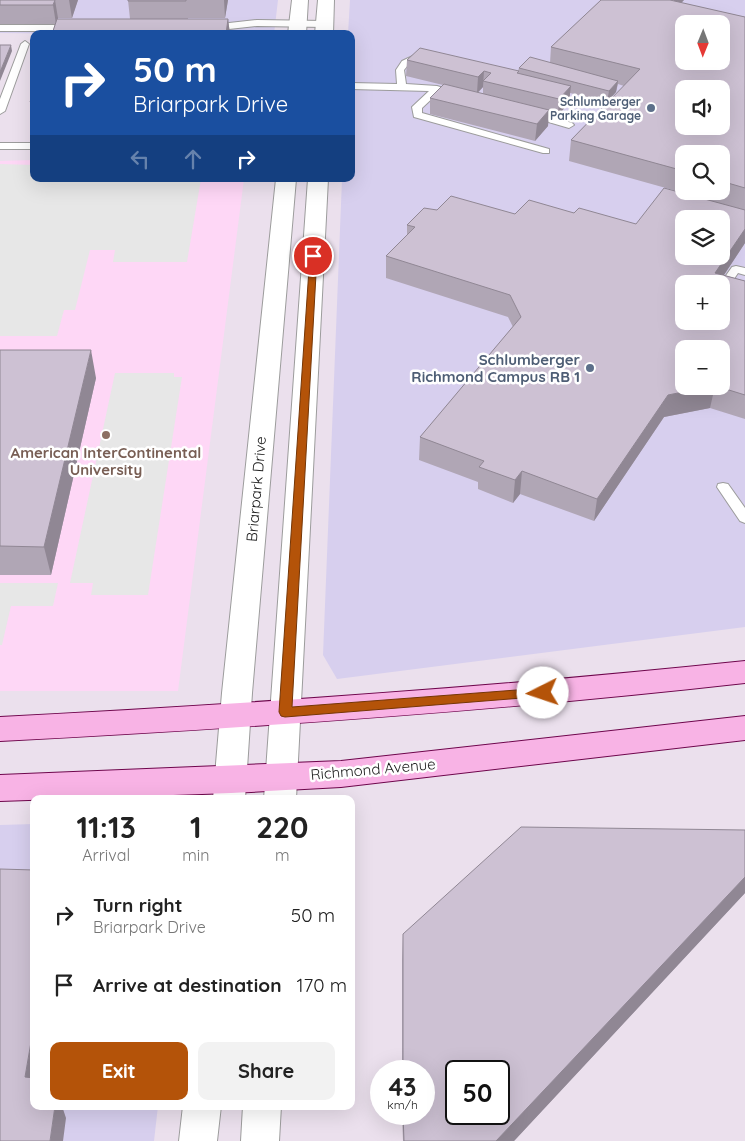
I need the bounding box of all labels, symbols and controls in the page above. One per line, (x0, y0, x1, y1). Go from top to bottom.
north arrow (675, 15, 730, 70)
map controls (675, 15, 730, 395)
text: 50 m (133, 47, 217, 91)
icon: right (50, 50, 115, 115)
button: sound (675, 80, 730, 135)
text: Briarpark Drive (133, 90, 288, 118)
place label: Schlumberger Parking Garage (550, 94, 641, 123)
marker: Schlumberger Parking Garage (645, 102, 657, 114)
icon: left (126, 145, 154, 173)
icon: ahead (179, 145, 207, 173)
icon: right (232, 145, 260, 173)
button: search (675, 145, 730, 200)
button: layers (675, 210, 730, 265)
pin (292, 235, 334, 277)
icon: arrive (299, 242, 327, 270)
button: + (675, 275, 730, 330)
button: − (675, 340, 730, 395)
place label: Schlumberger Richmond Campus RB 1 (411, 350, 580, 386)
marker: Schlumberger Richmond Campus RB 1 (584, 362, 596, 374)
marker: American InterContinental University (100, 429, 112, 441)
street label: Briarpark Drive (242, 435, 270, 543)
place label: American InterContinental University (11, 443, 201, 479)
position arrow (516, 666, 568, 718)
street label: Richmond Avenue (310, 754, 436, 784)
text: 11:13 (76, 808, 136, 846)
text: 1 (190, 808, 202, 846)
text: 220 (256, 808, 309, 846)
text: Arrival (82, 845, 130, 865)
text: min (182, 845, 209, 865)
text: m (275, 845, 290, 865)
text: Turn right (93, 893, 182, 917)
icon: right (50, 901, 78, 929)
text: 50 m (291, 903, 335, 927)
text: Briarpark Drive (93, 917, 206, 937)
icon: arrive (50, 971, 78, 999)
text: Arrive at destination (93, 973, 282, 997)
text: 170 m (297, 973, 347, 997)
button: Exit (50, 1042, 188, 1100)
button: Share (198, 1042, 335, 1100)
speed limit sign: 50 (445, 1060, 510, 1125)
text: 43 (388, 1071, 417, 1102)
text: km/h (387, 1097, 418, 1112)

